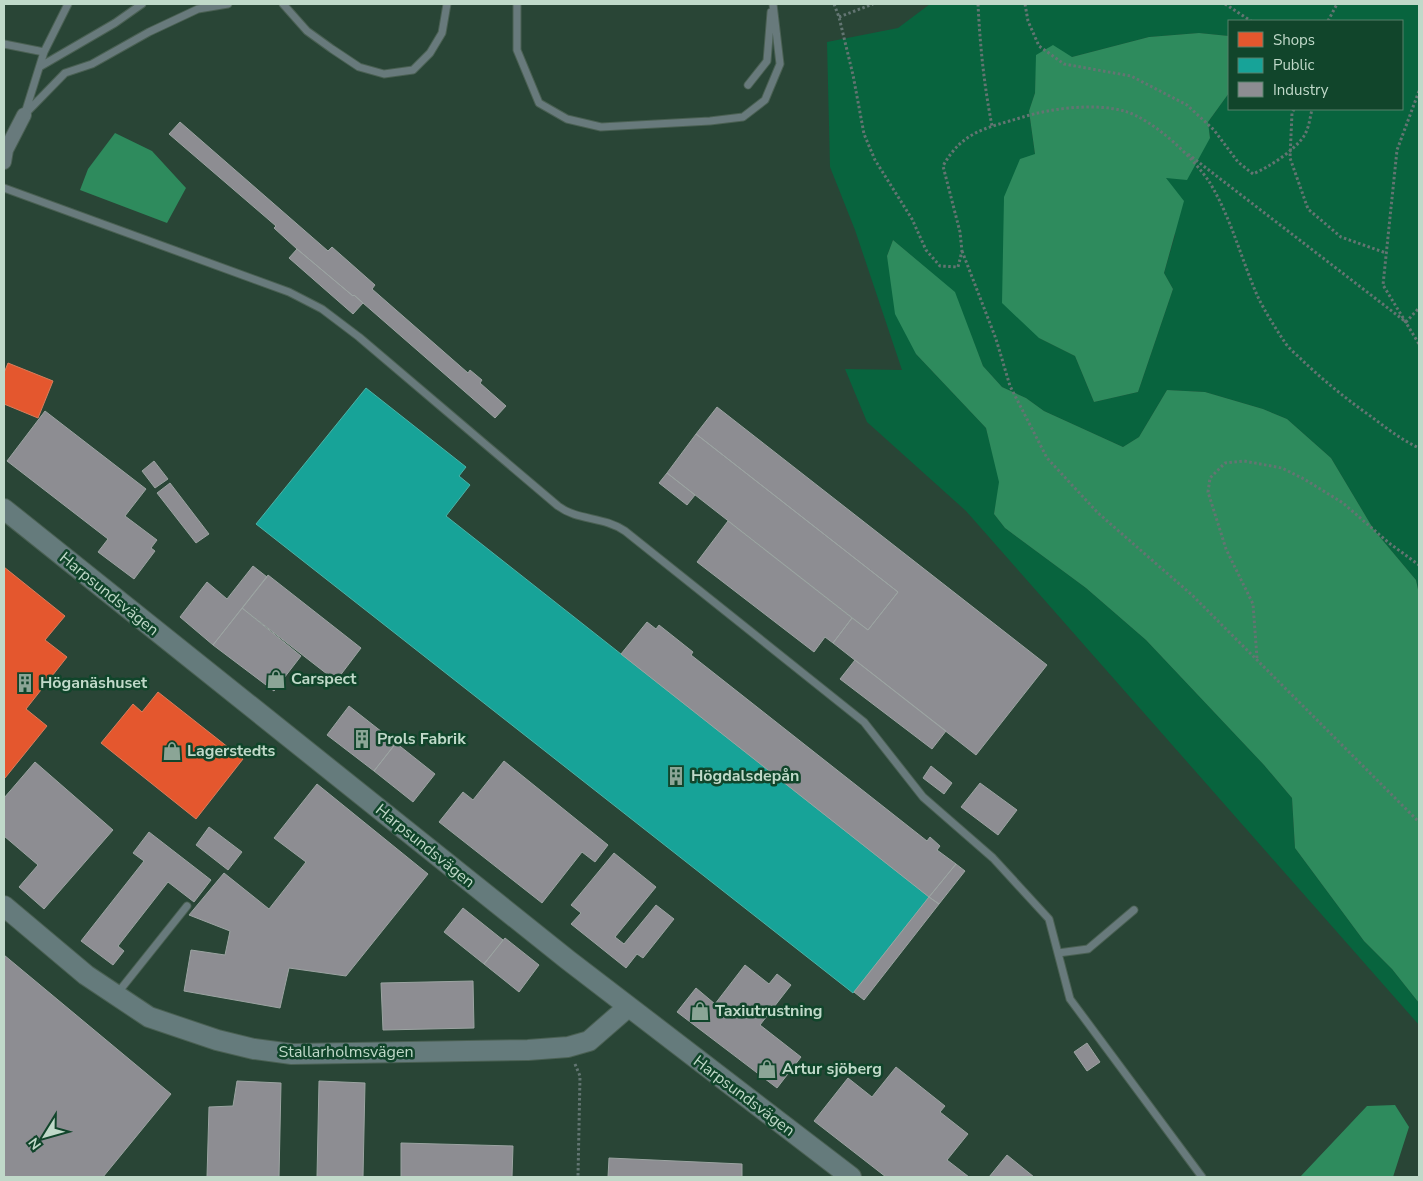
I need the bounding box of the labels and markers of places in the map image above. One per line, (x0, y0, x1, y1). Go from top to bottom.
shop icon: Carspect (265, 668, 287, 690)
place label: Carspect (291, 668, 357, 690)
building icon: Höganäshuset (14, 672, 36, 694)
place label: Höganäshuset (40, 672, 148, 694)
building icon: Prols Fabrik (351, 728, 373, 750)
place label: Prols Fabrik (377, 728, 466, 750)
shop icon: Lagerstedts (161, 740, 183, 762)
place label: Lagerstedts (187, 740, 275, 762)
building icon: Högdalsdepån (665, 765, 687, 787)
place label: Högdalsdepån (691, 765, 799, 787)
shop icon: Taxiutrustning (689, 1000, 711, 1022)
place label: Taxiutrustning (715, 1000, 823, 1022)
shop icon: Artur sjöberg (756, 1058, 778, 1080)
place label: Artur sjöberg (782, 1058, 882, 1080)

